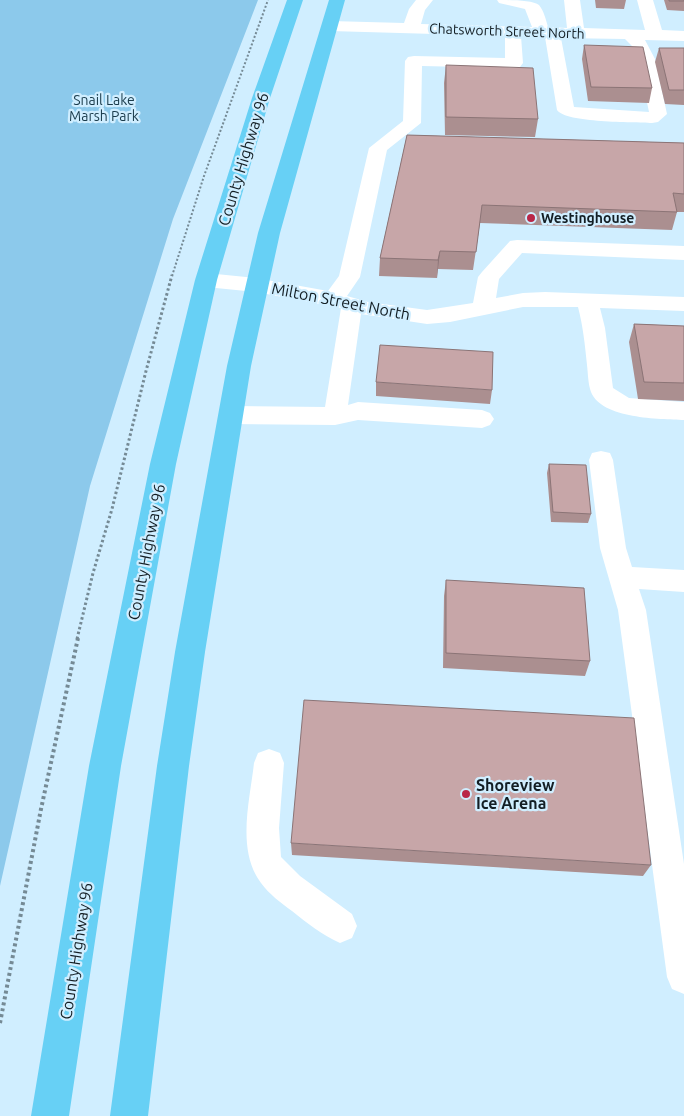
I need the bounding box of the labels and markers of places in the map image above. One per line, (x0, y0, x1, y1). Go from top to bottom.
place label: Westinghouse (541, 210, 634, 226)
marker: Westinghouse (525, 212, 537, 224)
place label: Shoreview Ice Arena (476, 776, 555, 812)
marker: Shoreview Ice Arena (460, 788, 472, 800)

